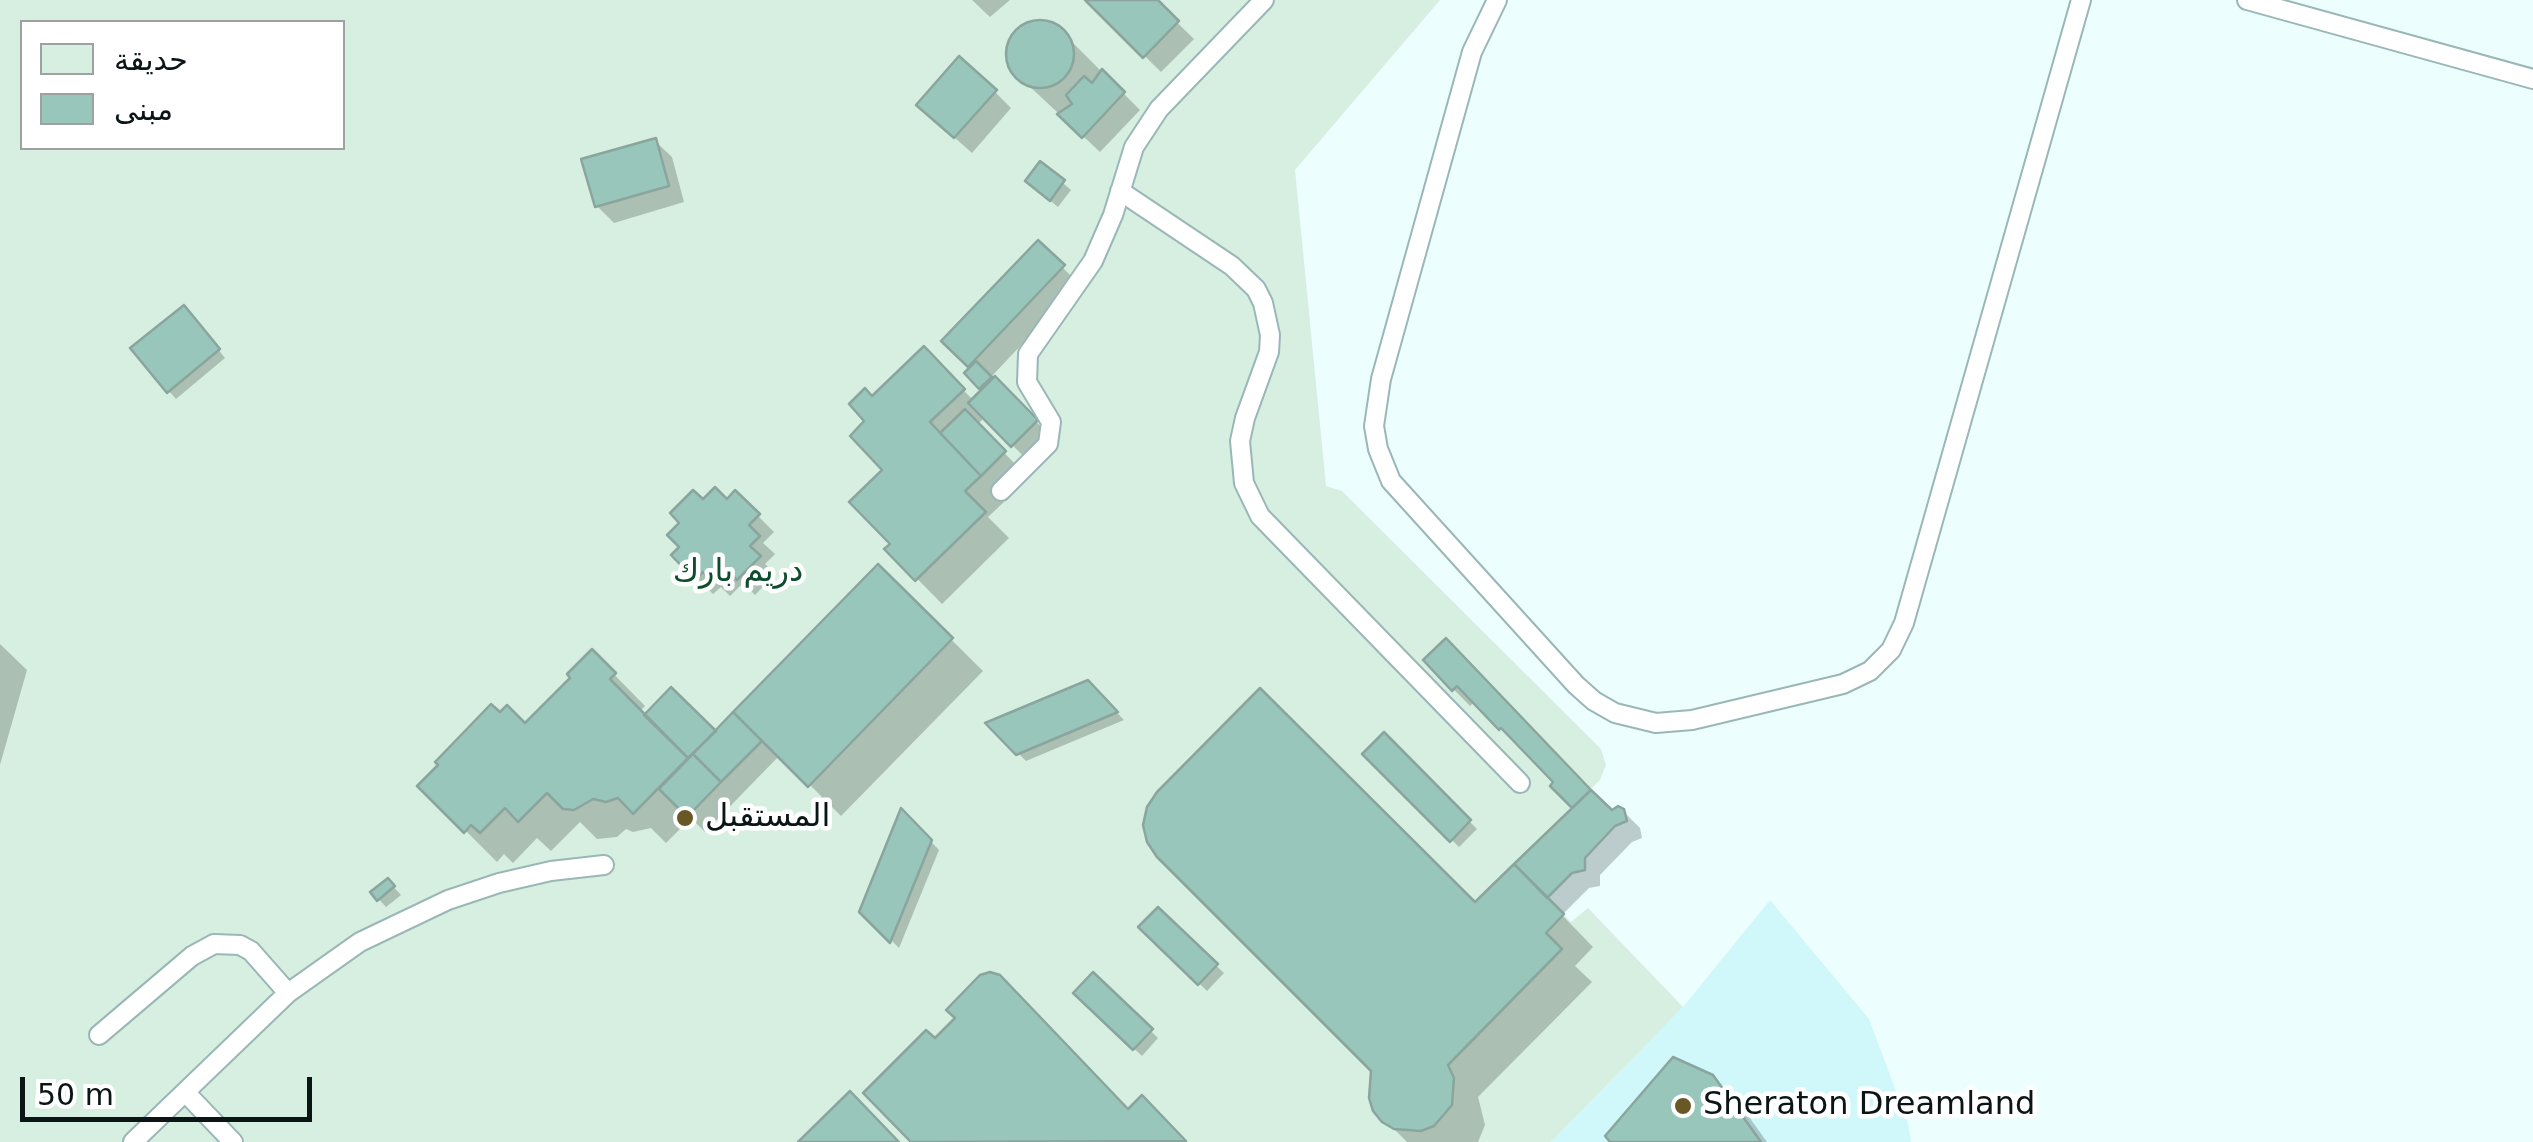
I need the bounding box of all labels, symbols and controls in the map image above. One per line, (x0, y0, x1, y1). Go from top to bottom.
legend (20, 20, 345, 150)
text: حديقة (114, 42, 188, 77)
text: مبنى (114, 92, 173, 127)
park label: دريم بارك (673, 554, 803, 592)
place label: المستقبل (705, 799, 830, 837)
marker: المستقبل (674, 807, 696, 829)
scale bar (25, 1057, 318, 1119)
text: 50 m (37, 1077, 114, 1112)
place label: Sheraton Dreamland (1703, 1087, 2035, 1125)
marker: Sheraton Dreamland (1672, 1095, 1694, 1117)

